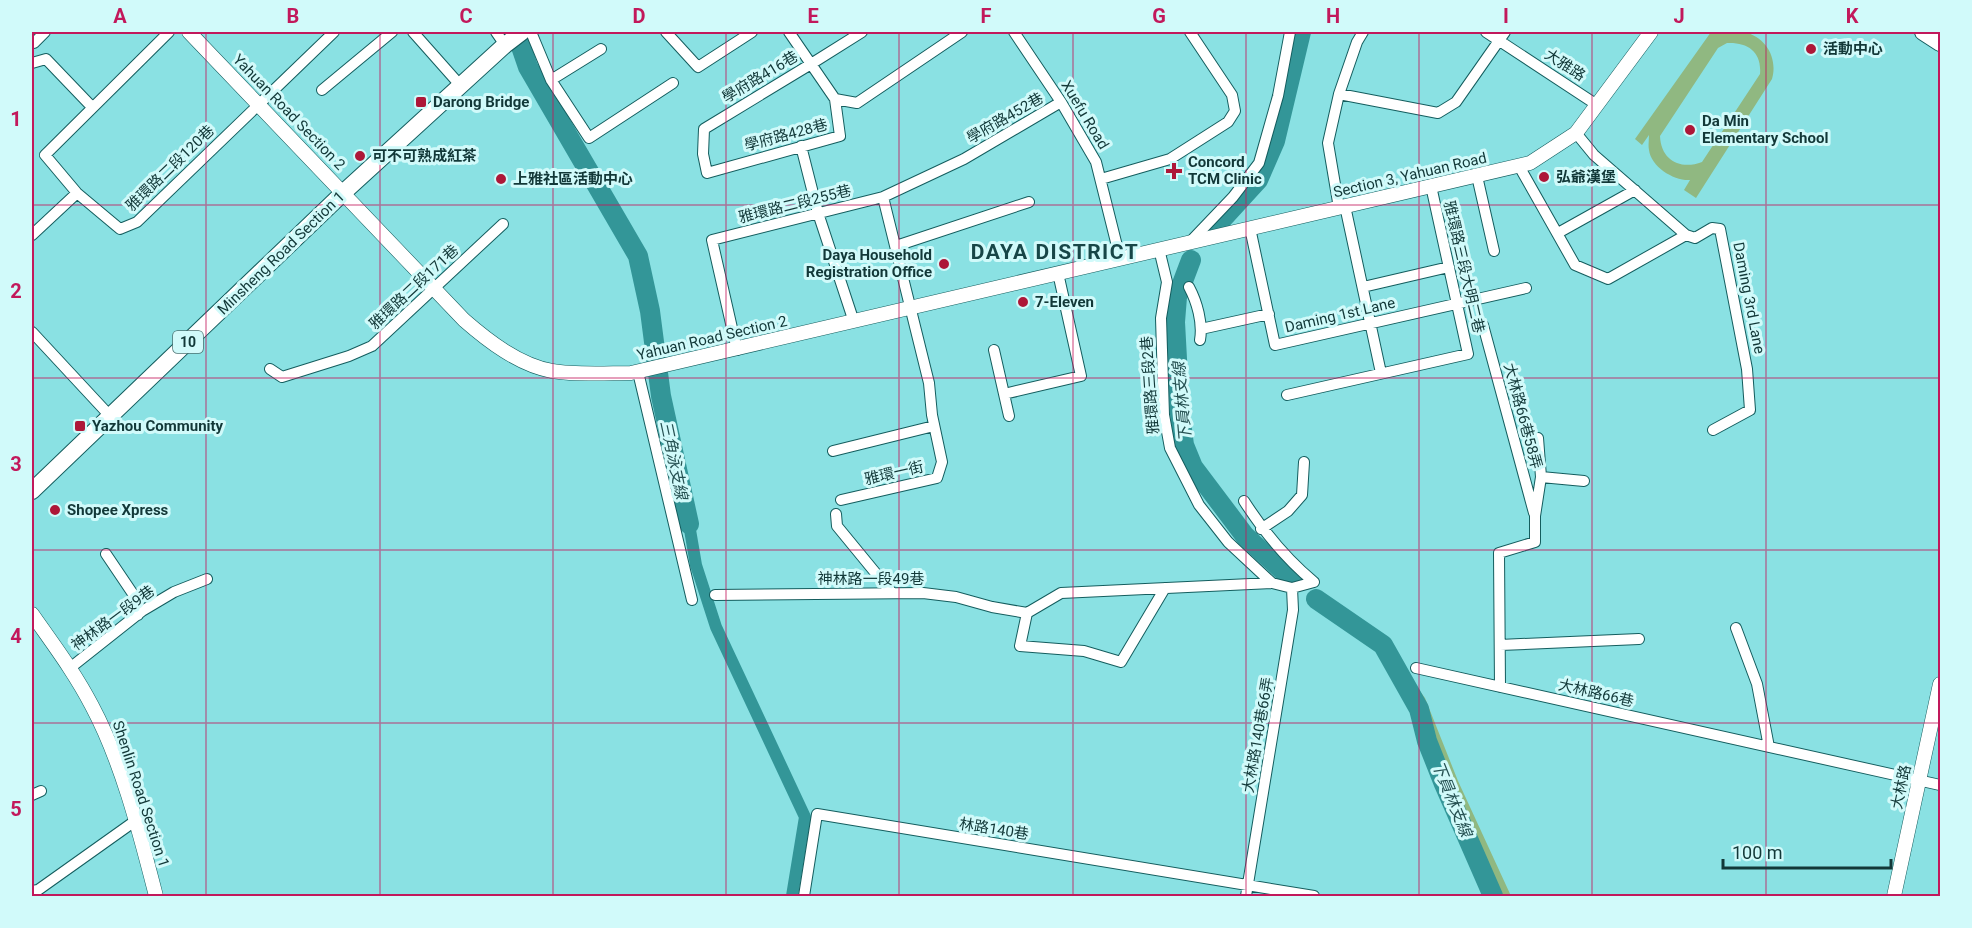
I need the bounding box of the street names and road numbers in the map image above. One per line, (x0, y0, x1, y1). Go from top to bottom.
street label: 大雅路 (1541, 45, 1589, 85)
street label: 學府路416巷 (719, 47, 801, 107)
street label: Yahuan Road Section 2 (229, 50, 349, 174)
street label: Xuefu Road (1057, 77, 1113, 153)
street label: 學府路452巷 (964, 89, 1046, 147)
street label: 學府路428巷 (742, 115, 830, 155)
street label: 雅環路二段120巷 (122, 121, 218, 215)
street label: Section 3, Yahuan Road (1332, 149, 1488, 201)
street label: 雅環路二段255巷 (737, 181, 853, 227)
street label: Minsheng Road Section 1 (214, 188, 348, 318)
street label: 雅環路三段大明二巷 (1440, 199, 1488, 335)
street label: 雅環路二段171巷 (366, 241, 462, 333)
street label: Daming 3rd Lane (1729, 241, 1769, 355)
street label: Daming 1st Lane (1283, 294, 1397, 336)
street label: Yahuan Road Section 2 (635, 312, 789, 364)
road number: 10 (173, 331, 203, 353)
street label: 雅環路三段2巷 (1138, 335, 1162, 435)
street label: 大林路66巷58弄 (1500, 361, 1546, 471)
street label: 雅環一街 (863, 457, 925, 489)
street label: 神林路一段49巷 (818, 570, 924, 588)
street label: 神林路一段9巷 (68, 582, 158, 654)
street label: 大林路140巷66弄 (1239, 676, 1277, 794)
street label: 大林路66巷 (1557, 676, 1635, 710)
street label: Shenlin Road Section 1 (109, 718, 173, 870)
street label: 大林路 (1888, 763, 1914, 811)
street label: 林路140巷 (958, 815, 1030, 843)

